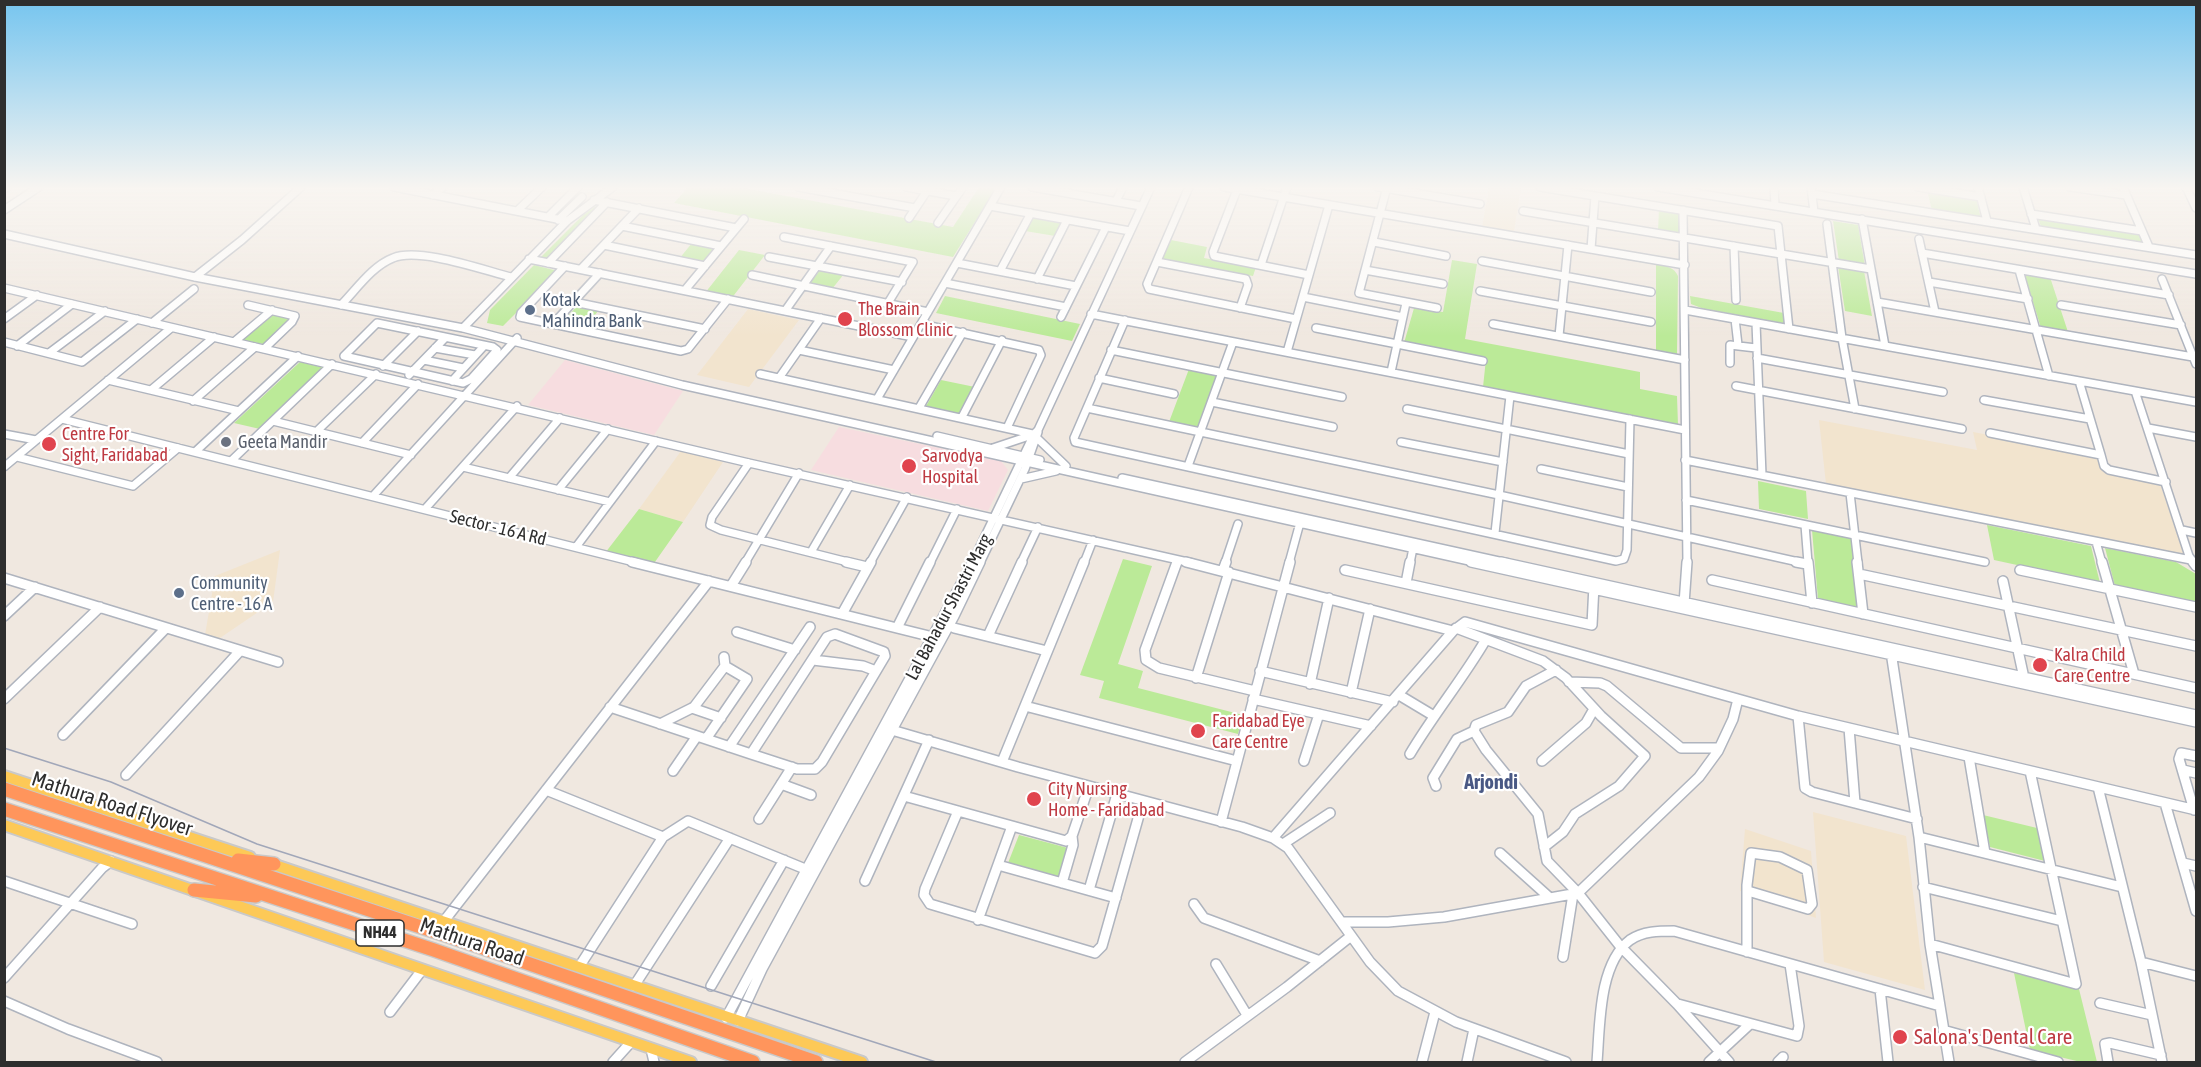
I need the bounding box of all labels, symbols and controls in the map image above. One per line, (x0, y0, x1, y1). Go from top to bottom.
place label: Kotak Mahindra Bank (542, 289, 642, 332)
place label: The Brain Blossom Clinic (858, 298, 953, 340)
marker: Kotak Mahindra Bank (523, 303, 537, 317)
marker: The Brain Blossom Clinic (836, 310, 854, 328)
place label: Centre For Sight, Faridabad (62, 423, 168, 466)
place label: Geeta Mandir (238, 431, 327, 453)
marker: Centre For Sight, Faridabad (40, 435, 58, 453)
marker: Geeta Mandir (219, 435, 233, 449)
place label: Sarvodya Hospital (922, 445, 983, 488)
marker: Sarvodya Hospital (900, 457, 918, 475)
street label: Sector - 16 A Rd (447, 506, 549, 550)
street label: Lal Bahadur Shastri Marg (901, 530, 997, 684)
place label: Community Centre - 16 A (191, 572, 272, 614)
marker: Community Centre - 16 A (172, 586, 186, 600)
place label: Kalra Child Care Centre (2054, 644, 2130, 686)
marker: Kalra Child Care Centre (2031, 656, 2049, 674)
place label: Faridabad Eye Care Centre (1212, 710, 1305, 752)
marker: Faridabad Eye Care Centre (1189, 722, 1207, 740)
street label: Mathura Road Flyover (28, 766, 196, 842)
district label: Arjondi (1464, 771, 1518, 795)
place label: City Nursing Home - Faridabad (1048, 778, 1165, 820)
marker: City Nursing Home - Faridabad (1025, 790, 1043, 808)
street label: Mathura Road (417, 912, 527, 972)
road number: NH44 (356, 920, 404, 946)
place label: Salona's Dental Care (1914, 1024, 2072, 1050)
marker: Salona's Dental Care (1891, 1028, 1909, 1046)

